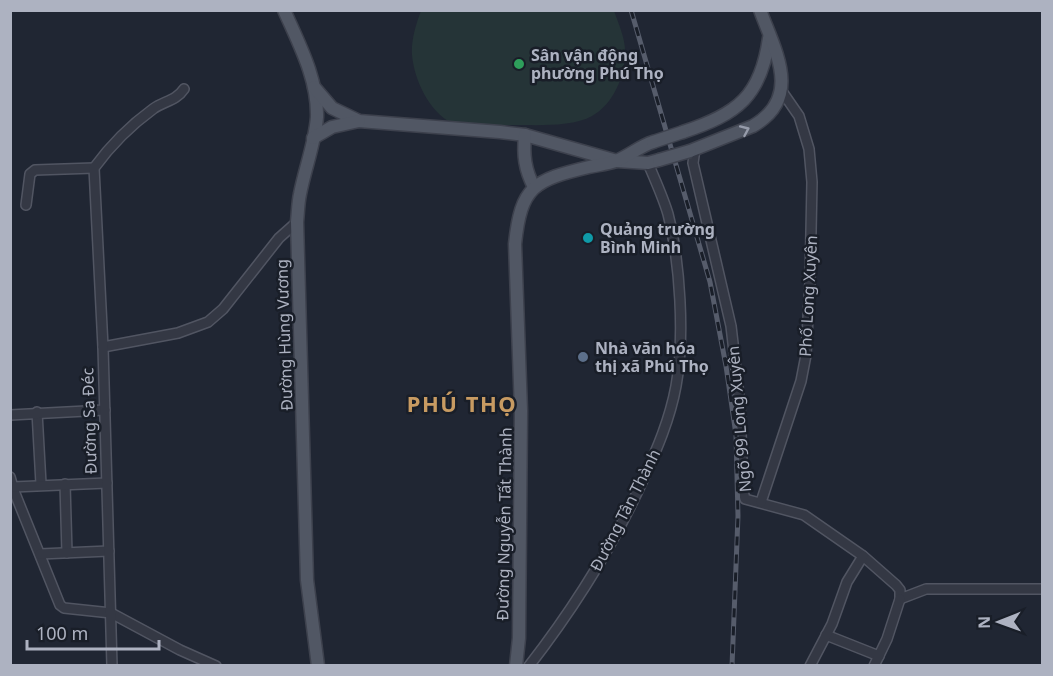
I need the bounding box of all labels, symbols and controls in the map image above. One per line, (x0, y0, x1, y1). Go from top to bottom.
place label: Sân vận động phường Phú Thọ (531, 44, 664, 84)
marker: Sân vận động phường Phú Thọ (512, 57, 526, 71)
one-way arrow (738, 126, 749, 138)
place label: Quảng trường Bình Minh (600, 218, 715, 258)
marker: Quảng trường Bình Minh (581, 231, 595, 245)
street label: Phố Long Xuyên (794, 235, 822, 357)
street label: Đường Hùng Vương (270, 259, 298, 411)
place label: Nhà văn hóa thị xã Phú Thọ (595, 337, 709, 377)
street label: Ngõ 99 Long Xuyên (722, 345, 756, 493)
marker: Nhà văn hóa thị xã Phú Thọ (576, 350, 590, 364)
street label: Đường Sa Đéc (76, 367, 102, 475)
district label: PHÚ THỌ (407, 388, 517, 418)
street label: Đường Nguyễn Tất Thành (491, 427, 517, 621)
street label: Đường Tân Thành (585, 445, 665, 575)
north arrow (969, 592, 1029, 652)
scale bar (27, 613, 159, 651)
text: N (973, 616, 995, 629)
text: 100 m (36, 621, 88, 645)

